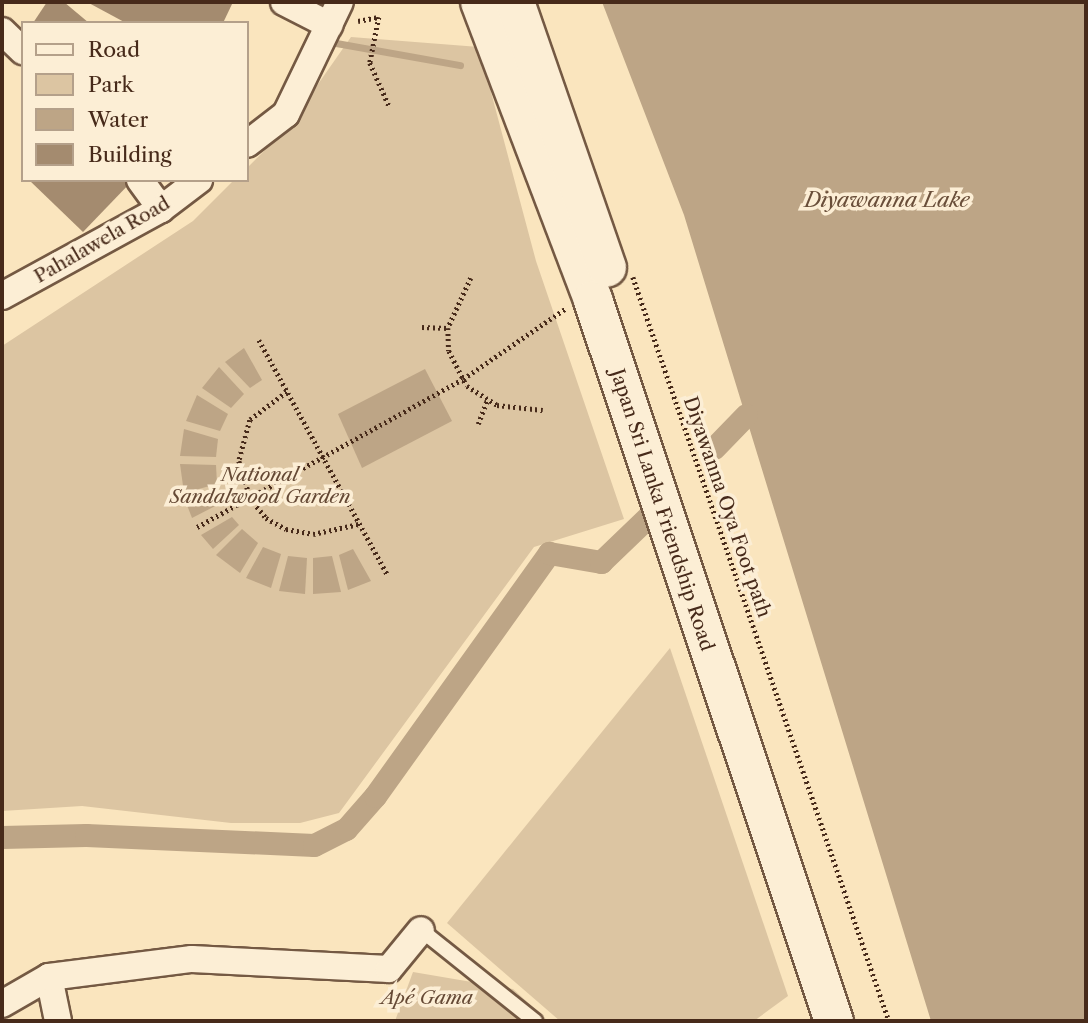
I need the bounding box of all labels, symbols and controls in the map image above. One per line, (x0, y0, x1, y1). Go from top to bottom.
legend (21, 21, 248, 182)
text: Road (88, 37, 140, 62)
text: Park (88, 72, 134, 97)
text: Water (88, 107, 148, 132)
text: Building (88, 142, 172, 167)
water label: Diyawanna Lake (804, 187, 970, 213)
street label: Pahalawela Road (30, 192, 174, 288)
street label: Japan Sri Lanka Friendship Road (606, 366, 718, 654)
street label: Diyawanna Oya Foot path (678, 393, 776, 621)
park label: National Sandalwood Garden (170, 464, 350, 508)
park label: Apé Gama (381, 987, 473, 1009)

